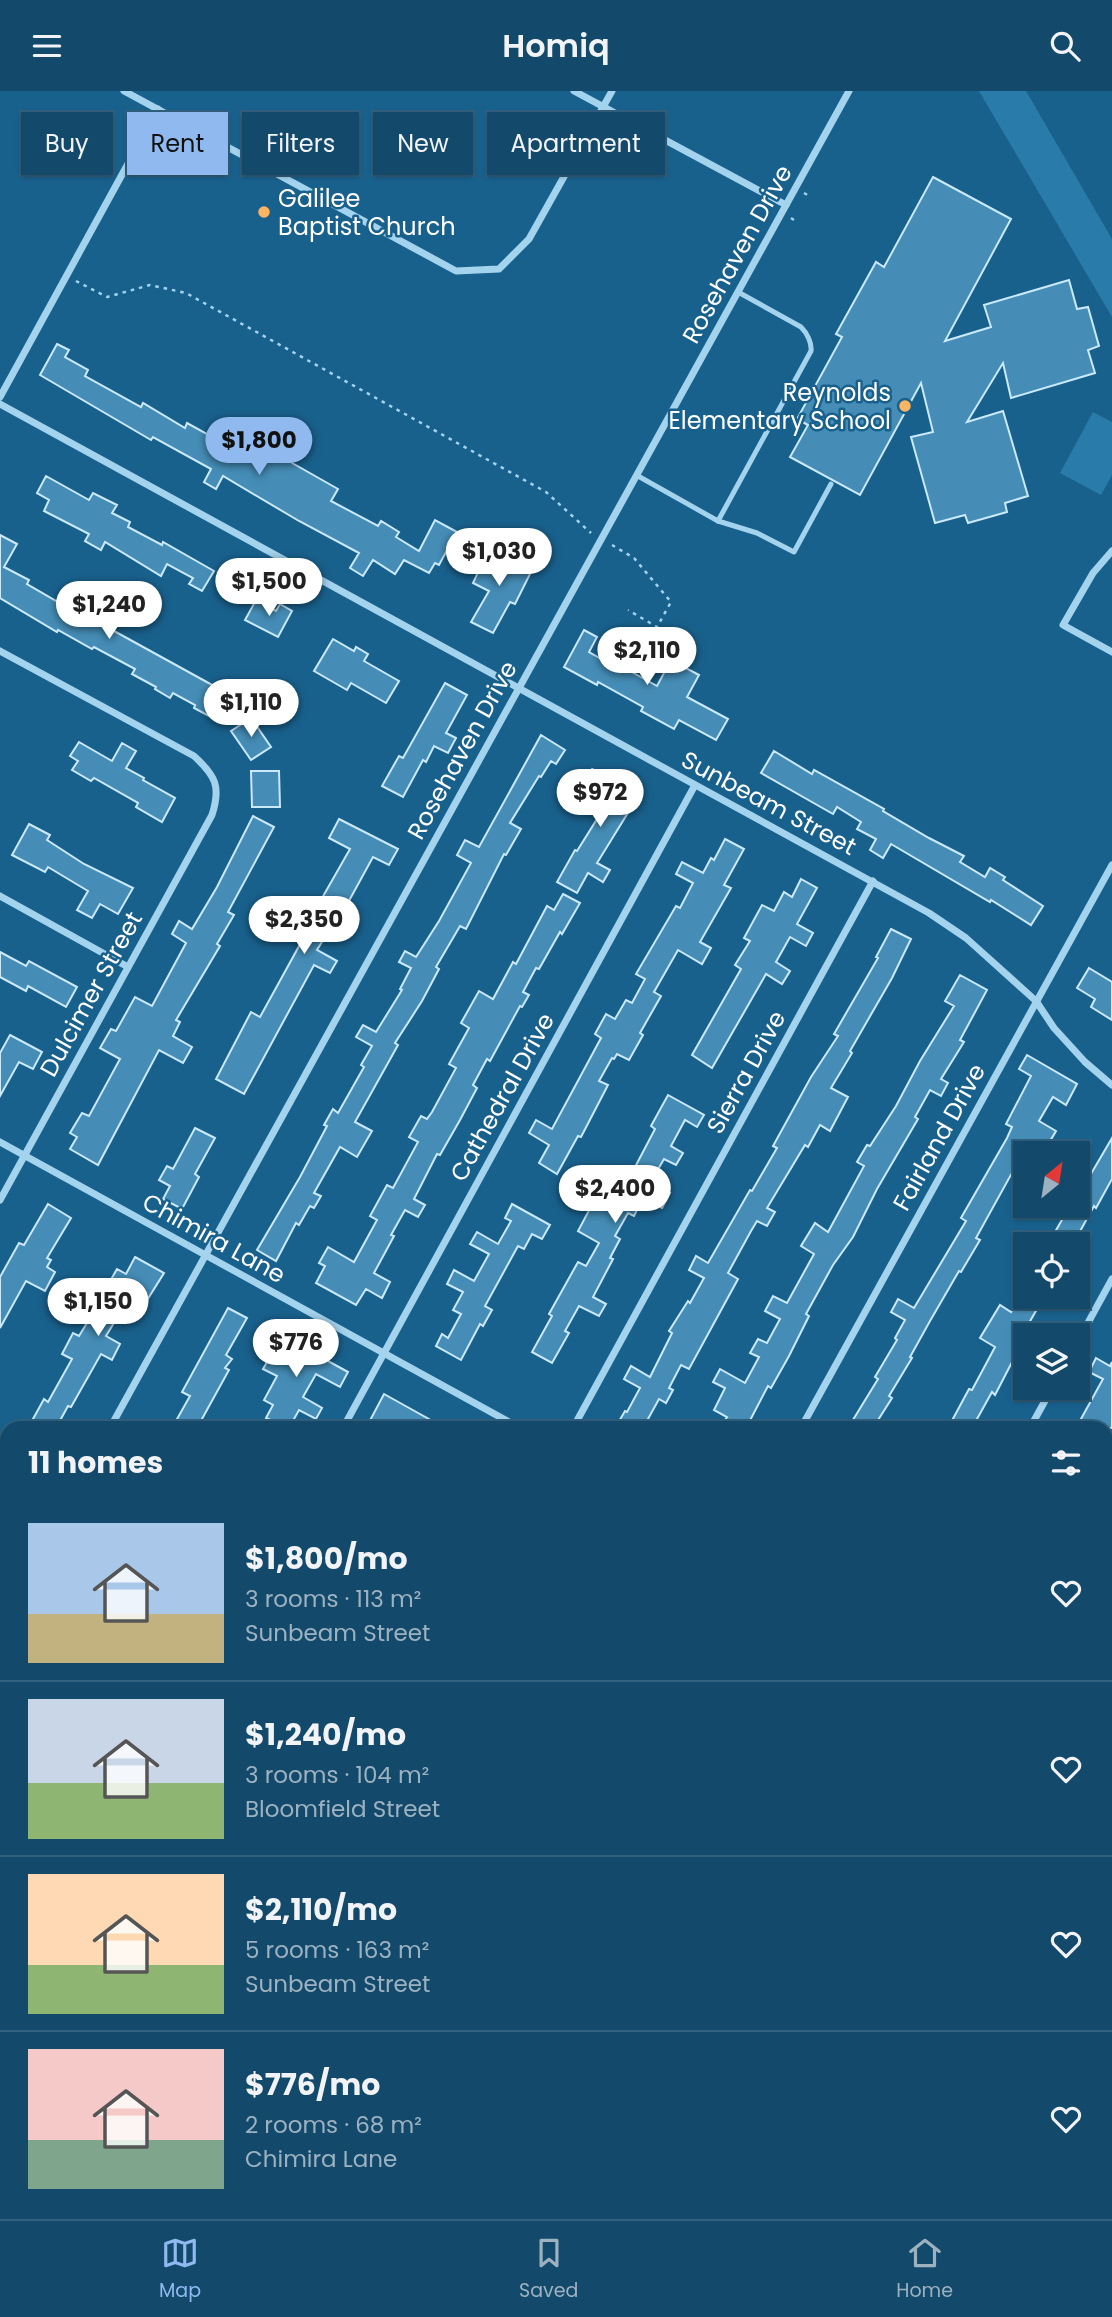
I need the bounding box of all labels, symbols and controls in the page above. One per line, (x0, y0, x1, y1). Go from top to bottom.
text: Homiq (502, 23, 610, 68)
icon: menu (28, 27, 66, 65)
icon: search (1046, 27, 1084, 65)
chip: Buy (21, 112, 113, 175)
chip: Rent (127, 112, 228, 175)
chip: Filters (242, 112, 359, 175)
chip: New (373, 112, 473, 175)
chip: Apartment (487, 112, 665, 175)
street label: Rosehaven Drive (674, 159, 800, 349)
place label: Galilee Baptist Church (278, 182, 456, 243)
marker: Galilee Baptist Church (256, 204, 272, 220)
place label: Reynolds Elementary School (668, 376, 891, 437)
marker: Reynolds Elementary School (897, 398, 913, 414)
pin: $1,800 (202, 417, 316, 477)
text: $1,800 (221, 424, 297, 456)
pin: $1,030 (442, 529, 556, 588)
text: $1,030 (462, 535, 536, 567)
pin: $1,500 (212, 559, 326, 618)
text: $1,500 (231, 565, 307, 597)
pin: $1,240 (52, 581, 166, 641)
text: $1,240 (72, 588, 146, 620)
pin: $2,110 (590, 627, 704, 687)
text: $2,110 (613, 634, 681, 666)
street label: Rosehaven Drive (399, 655, 525, 845)
pin: $1,110 (194, 679, 308, 739)
text: $1,110 (220, 686, 282, 718)
street label: Sunbeam Street (676, 743, 862, 863)
pin: $972 (559, 769, 641, 829)
text: $972 (573, 776, 627, 808)
pin: $2,350 (247, 897, 361, 956)
text: $2,350 (265, 903, 343, 935)
street label: Dulcimer Street (32, 906, 150, 1082)
street label: Sierra Drive (699, 1005, 793, 1139)
street label: Cathedral Drive (442, 1007, 562, 1187)
street label: Fairland Drive (885, 1058, 993, 1216)
north arrow (1013, 1141, 1090, 1218)
map controls (1013, 1141, 1090, 1400)
pin: $2,400 (558, 1165, 672, 1225)
text: $2,400 (575, 1172, 655, 1204)
street label: Chimira Lane (137, 1185, 291, 1291)
button: locate (1013, 1232, 1090, 1309)
pin: $1,150 (41, 1279, 155, 1338)
text: $1,150 (64, 1285, 132, 1317)
pin: $776 (255, 1319, 337, 1379)
button: layers (1013, 1323, 1090, 1400)
text: $776 (269, 1326, 323, 1358)
text: 11 homes (28, 1441, 163, 1484)
icon: filters (1047, 1444, 1085, 1482)
text: $1,800/mo (245, 1537, 408, 1580)
icon: home (84, 1551, 168, 1635)
icon: heart (1047, 1574, 1085, 1612)
text: 3 rooms · 113 m² (245, 1583, 421, 1615)
text: Sunbeam Street (245, 1617, 430, 1649)
text: $1,240/mo (245, 1713, 406, 1756)
icon: home (84, 1727, 168, 1811)
icon: heart (1047, 1750, 1085, 1788)
text: 3 rooms · 104 m² (245, 1759, 429, 1791)
text: Bloomfield Street (245, 1793, 440, 1825)
text: $2,110/mo (245, 1888, 397, 1931)
icon: home (84, 1902, 168, 1986)
icon: heart (1047, 1925, 1085, 1963)
text: 5 rooms · 163 m² (245, 1934, 429, 1966)
text: Sunbeam Street (245, 1968, 430, 2000)
text: $776/mo (245, 2063, 380, 2106)
icon: home (84, 2077, 168, 2161)
icon: heart (1047, 2100, 1085, 2138)
text: 2 rooms · 68 m² (245, 2109, 422, 2141)
text: Chimira Lane (245, 2143, 397, 2175)
tab: Map (159, 2234, 201, 2305)
tab: Saved (519, 2234, 578, 2305)
tab: Home (896, 2234, 953, 2305)

